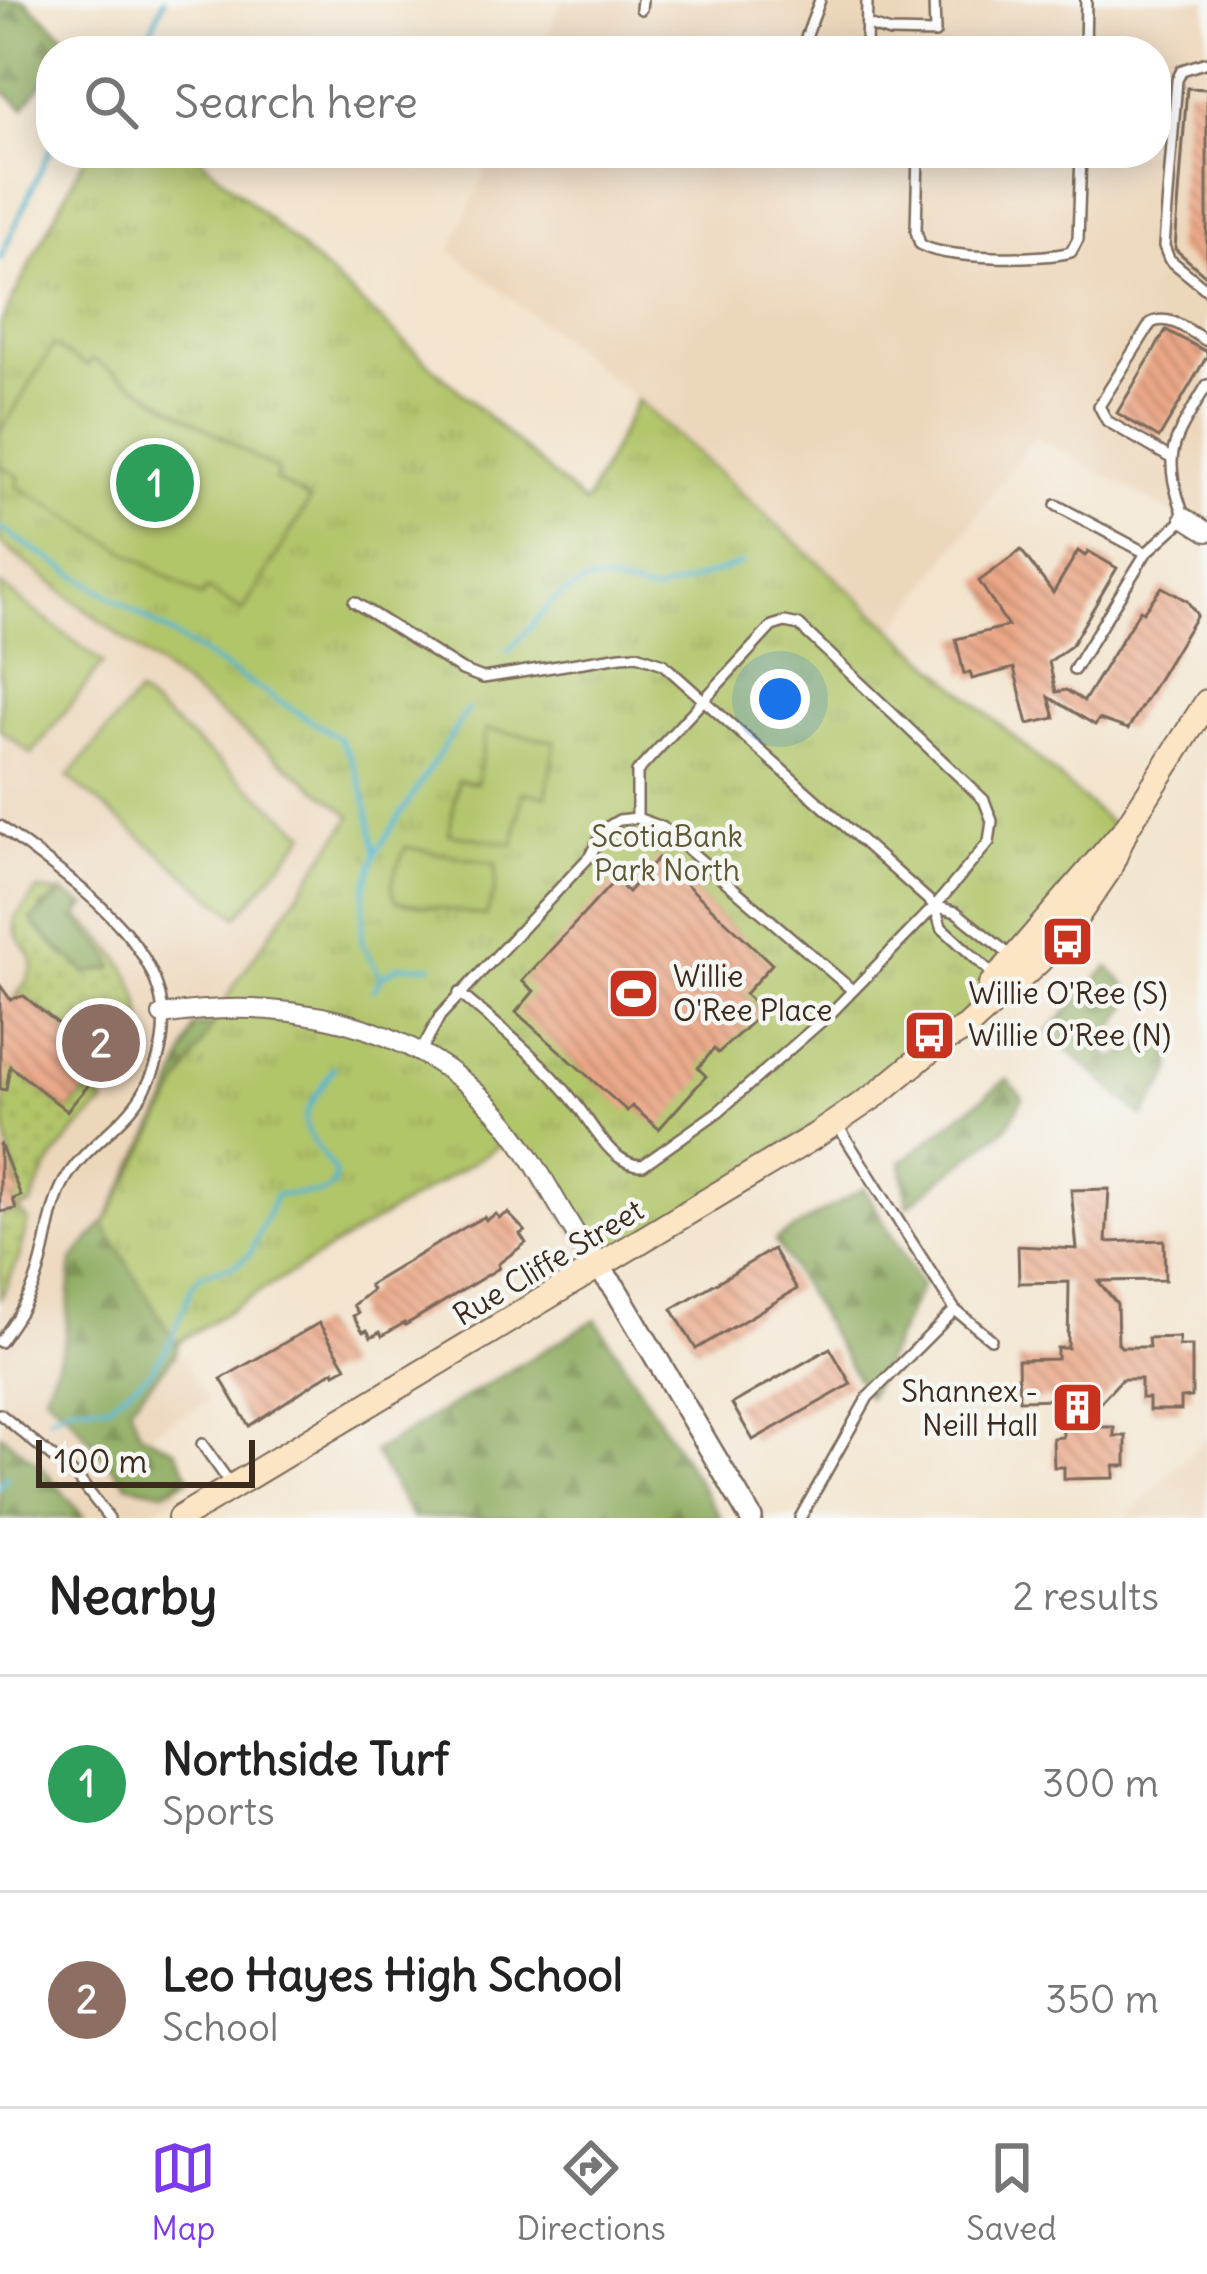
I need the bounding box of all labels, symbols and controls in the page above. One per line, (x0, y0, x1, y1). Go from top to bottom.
search box (36, 36, 1171, 168)
icon: search (78, 69, 144, 135)
text: Search here (174, 74, 418, 130)
pin: 1 (116, 438, 194, 528)
your location (750, 669, 810, 729)
park label: ScotiaBank Park North (591, 817, 743, 889)
bus stop icon: Willie O'Ree (S) (1040, 913, 1096, 969)
place label: Willie O'Ree Place (673, 957, 832, 1029)
sports icon: Willie O'Ree Place (606, 965, 662, 1021)
place label: Willie O'Ree (S) (968, 974, 1168, 1012)
pin: 2 (62, 998, 140, 1088)
bus stop icon: Willie O'Ree (N) (901, 1007, 957, 1063)
place label: Willie O'Ree (N) (968, 1016, 1171, 1054)
street label: Rue Cliffe Street (446, 1190, 650, 1334)
place label: Shannex - Neill Hall (901, 1372, 1038, 1444)
building icon: Shannex - Neill Hall (1049, 1380, 1105, 1436)
scale bar (36, 1434, 255, 1487)
text: 100 m (54, 1440, 147, 1482)
text: Nearby (48, 1564, 217, 1628)
text: 2 results (1012, 1572, 1159, 1621)
text: Northside Turf (162, 1731, 449, 1787)
text: 1 (79, 1759, 95, 1808)
text: 300 m (1042, 1759, 1159, 1808)
text: Sports (162, 1787, 275, 1836)
text: Leo Hayes High School (162, 1947, 623, 2003)
text: 2 (76, 1975, 98, 2024)
text: 350 m (1045, 1975, 1159, 2024)
text: School (162, 2003, 279, 2052)
tab: Map (150, 2135, 216, 2249)
tab: Directions (517, 2135, 666, 2249)
tab: Saved (966, 2135, 1057, 2249)

